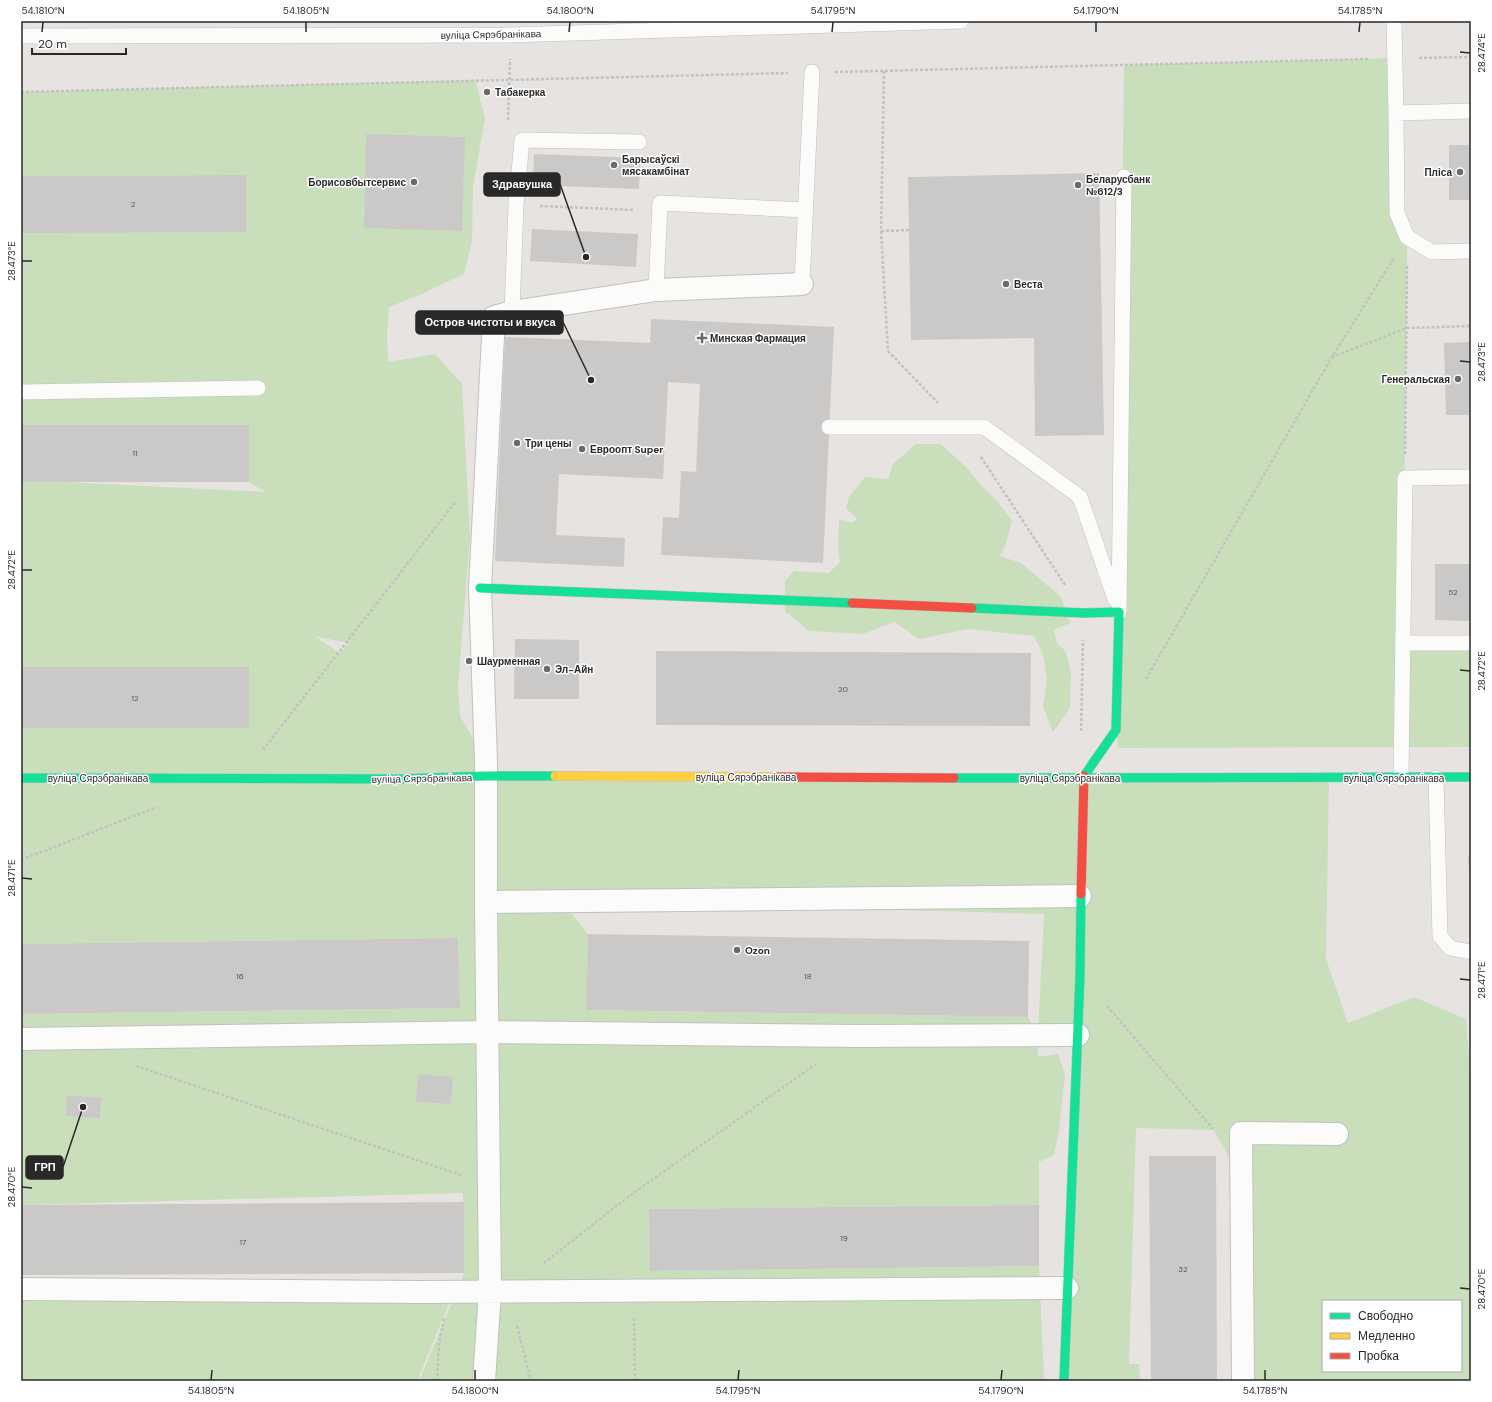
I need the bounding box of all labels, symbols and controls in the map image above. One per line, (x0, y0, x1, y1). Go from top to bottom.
text: 54.1810°N (21, 4, 65, 17)
text: 54.1805°N (283, 4, 329, 17)
text: 54.1800°N (546, 4, 594, 17)
text: 54.1795°N (811, 4, 856, 17)
text: 54.1790°N (1073, 4, 1119, 17)
text: 54.1785°N (1338, 4, 1382, 17)
street label: вуліца Сярэбранікава (441, 27, 542, 42)
scale bar (32, 30, 126, 56)
text: 28.474°E (1475, 33, 1488, 73)
text: 20 m (38, 36, 67, 52)
place label: Табакерка (495, 86, 546, 99)
marker: Табакерка (482, 87, 492, 97)
place label: Барысаўскі мясакамбінат (622, 153, 690, 178)
marker: Барысаўскі мясакамбінат (609, 160, 619, 170)
place label: Пліса (1424, 166, 1452, 179)
marker: Пліса (1455, 167, 1465, 177)
callout: Здравушка (484, 173, 560, 196)
place label: Беларусбанк №612/3 (1086, 173, 1151, 198)
place label: Борисовбытсервис (308, 176, 406, 189)
marker: Борисовбытсервис (409, 177, 419, 187)
text: Здравушка (492, 177, 553, 191)
marker: Беларусбанк №612/3 (1073, 180, 1083, 190)
house number: 2 (131, 199, 136, 209)
text: 28.473°E (5, 241, 18, 281)
place label: Веста (1014, 278, 1043, 291)
marker: Веста (1001, 279, 1011, 289)
callout: Остров чистоты и вкуса (416, 311, 563, 334)
text: Остров чистоты и вкуса (425, 315, 556, 329)
place label: Минская Фармация (710, 332, 806, 345)
marker: Минская Фармация (697, 333, 707, 343)
text: 28.473°E (1475, 342, 1488, 382)
place label: Генеральская (1382, 373, 1450, 386)
marker: Генеральская (1453, 374, 1463, 384)
place label: Три цены (525, 437, 572, 450)
marker: Три цены (512, 438, 522, 448)
place label: Евроопт Super (590, 443, 663, 456)
marker: Евроопт Super (577, 444, 587, 454)
house number: 11 (133, 448, 138, 458)
text: 28.472°E (5, 550, 18, 590)
house number: 52 (1448, 587, 1458, 597)
text: 28.472°E (1475, 651, 1488, 691)
place label: Шаурменная (477, 655, 541, 668)
marker: Шаурменная (464, 656, 474, 666)
place label: Эл-Айн (555, 663, 593, 676)
marker: Эл-Айн (542, 664, 552, 674)
house number: 20 (838, 684, 849, 694)
house number: 12 (131, 693, 139, 703)
street label: вуліца Сярэбранікава (372, 771, 473, 786)
street label: вуліца Сярэбранікава (696, 771, 797, 784)
street label: вуліца Сярэбранікава (48, 772, 149, 785)
street label: вуліца Сярэбранікава (1020, 772, 1121, 785)
street label: вуліца Сярэбранікава (1344, 772, 1445, 785)
text: 28.471°E (5, 859, 18, 897)
place label: Ozon (745, 944, 770, 957)
marker: Ozon (732, 945, 742, 955)
text: 28.471°E (1475, 961, 1488, 999)
house number: 16 (236, 971, 244, 981)
house number: 18 (804, 971, 812, 981)
callout: ГРП (26, 1156, 63, 1179)
text: ГРП (34, 1160, 56, 1174)
text: 28.470°E (5, 1166, 18, 1207)
house number: 19 (840, 1233, 848, 1243)
house number: 17 (240, 1237, 246, 1247)
house number: 32 (1178, 1264, 1188, 1274)
text: 28.470°E (1475, 1268, 1488, 1309)
legend (1322, 1300, 1462, 1372)
text: Свободно (1358, 1308, 1413, 1324)
text: Медленно (1358, 1328, 1415, 1344)
text: Пробка (1358, 1348, 1399, 1364)
text: 54.1805°N (188, 1384, 234, 1397)
text: 54.1800°N (451, 1384, 499, 1397)
text: 54.1795°N (716, 1384, 761, 1397)
text: 54.1790°N (978, 1384, 1024, 1397)
text: 54.1785°N (1243, 1384, 1287, 1397)

